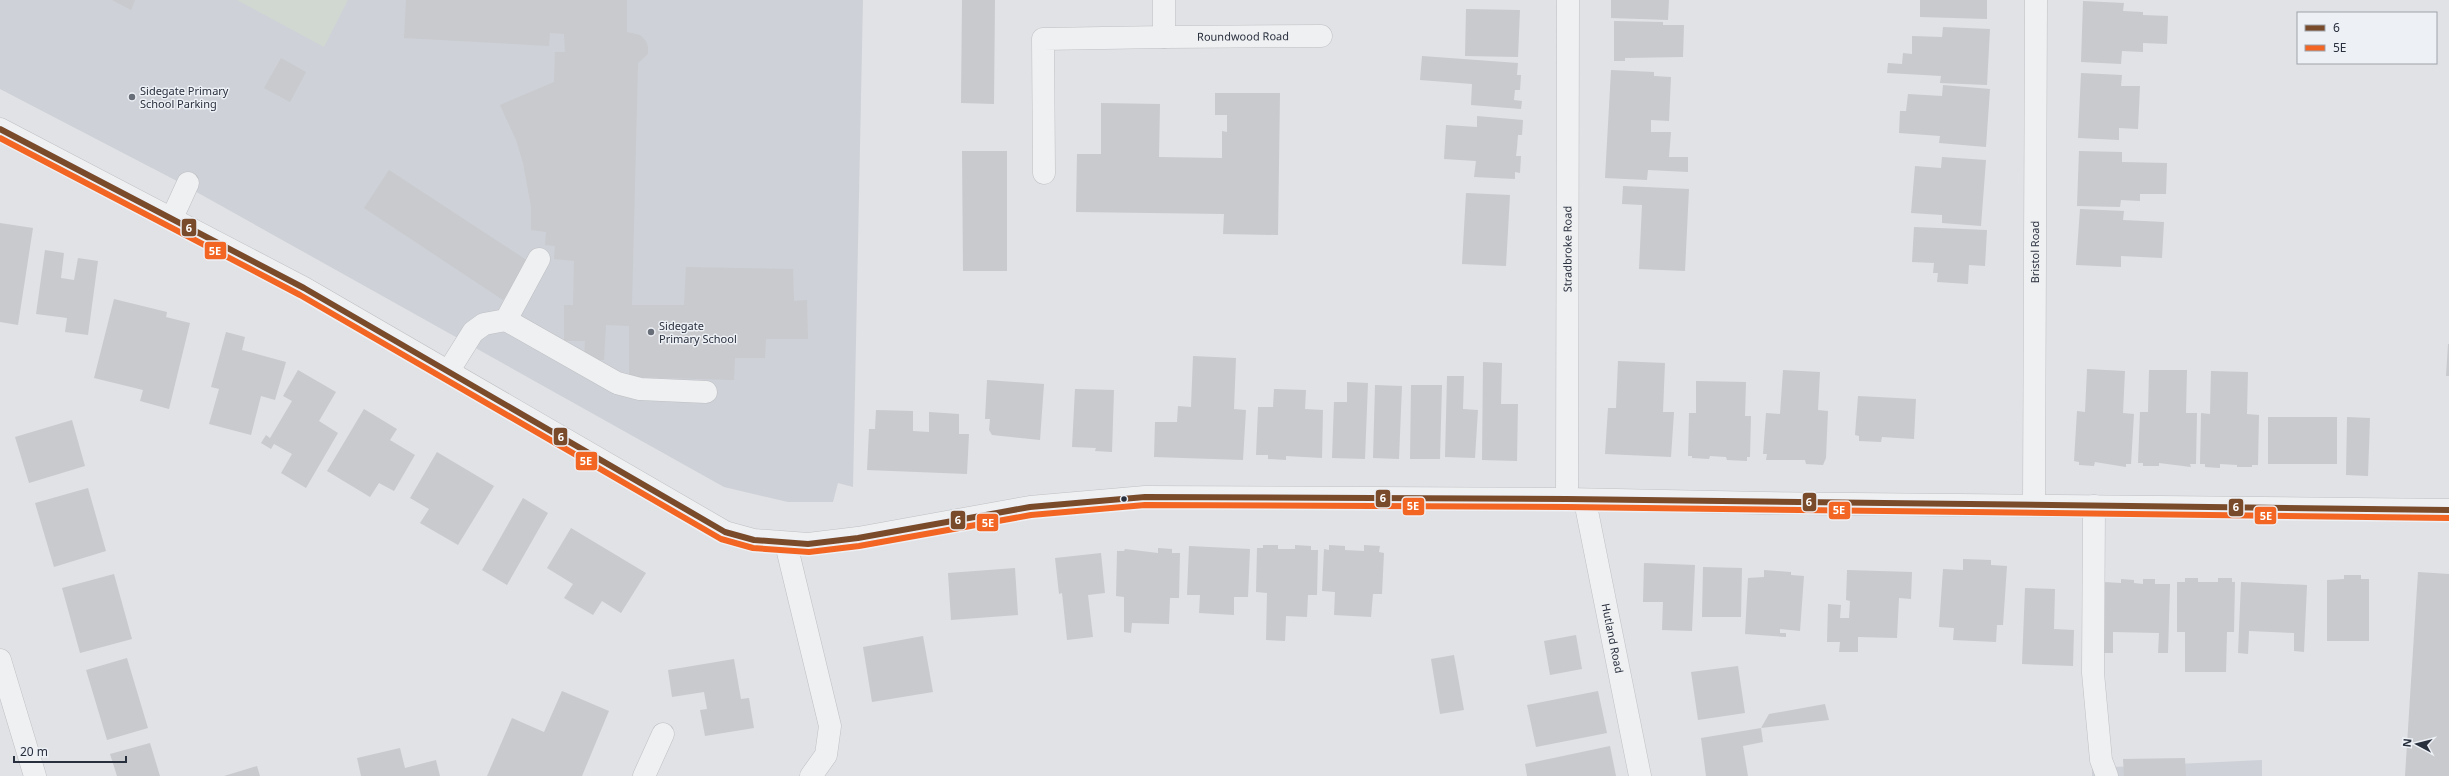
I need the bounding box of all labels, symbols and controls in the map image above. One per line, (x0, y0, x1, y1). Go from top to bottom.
legend (2297, 12, 2437, 64)
text: 6 (2333, 19, 2340, 36)
street label: Roundwood Road (1197, 28, 1289, 44)
text: 5E (2333, 39, 2347, 56)
place label: Sidegate Primary School Parking (140, 83, 229, 111)
marker: Sidegate Primary School Parking (127, 92, 137, 102)
street label: Stradbroke Road (1559, 206, 1575, 292)
line badge: 6 (181, 218, 197, 237)
text: 6 (186, 220, 192, 235)
street label: Bristol Road (2027, 221, 2042, 283)
line badge: 5E (204, 241, 227, 260)
text: 5E (209, 243, 221, 258)
place label: Sidegate Primary School (659, 318, 737, 346)
marker: Sidegate Primary School (646, 327, 656, 337)
line badge: 6 (553, 427, 568, 446)
text: 6 (558, 429, 564, 444)
line badge: 5E (575, 451, 598, 471)
text: 5E (580, 453, 592, 468)
line badge: 6 (1375, 489, 1391, 508)
text: 6 (1380, 490, 1386, 505)
line badge: 6 (1802, 492, 1817, 512)
unlabelled marker (1119, 494, 1129, 504)
text: 6 (1806, 494, 1812, 509)
line badge: 5E (1402, 497, 1425, 516)
text: 5E (1407, 498, 1419, 513)
line badge: 6 (2228, 498, 2244, 517)
text: 6 (2233, 499, 2239, 514)
line badge: 5E (1828, 501, 1851, 520)
text: 5E (1833, 502, 1845, 517)
line badge: 5E (2254, 506, 2277, 525)
text: 5E (2260, 508, 2272, 523)
line badge: 6 (950, 510, 966, 530)
text: 6 (955, 512, 961, 527)
line badge: 5E (976, 513, 999, 532)
text: 5E (982, 515, 994, 530)
street label: Hutland Road (1599, 602, 1627, 674)
north arrow (2397, 724, 2437, 764)
text: N (2399, 737, 2415, 748)
scale bar (14, 738, 126, 764)
text: 20 m (20, 743, 48, 760)

